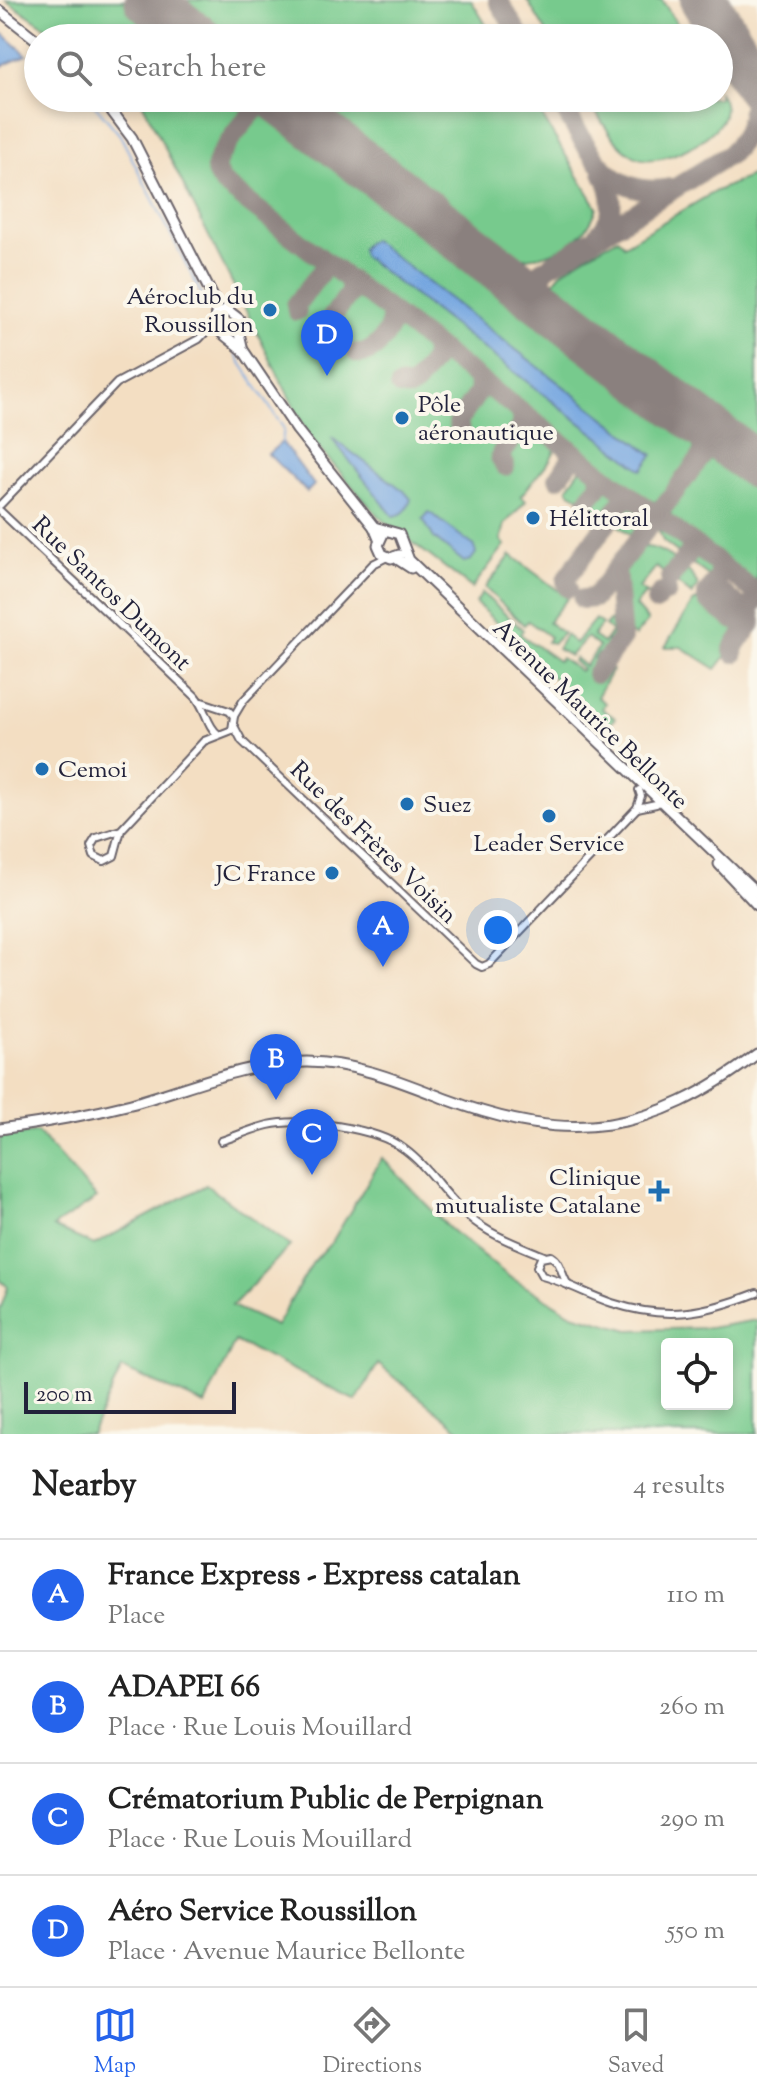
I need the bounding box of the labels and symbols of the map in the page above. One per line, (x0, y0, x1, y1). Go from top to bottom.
place label: Aéroclub du Roussillon (126, 281, 254, 343)
marker: Aéroclub du Roussillon (261, 301, 279, 319)
pin: D (301, 310, 353, 376)
place label: Pôle aéronautique (418, 389, 554, 451)
marker: Pôle aéronautique (393, 409, 411, 427)
place label: Hélittoral (549, 503, 649, 537)
street label: Rue Santos Dumont (23, 509, 198, 679)
marker: Hélittoral (524, 509, 542, 527)
street label: Avenue Maurice Bellonte (484, 613, 695, 818)
place label: Cemoi (58, 754, 128, 788)
street label: Rue des Frères Voisin (281, 754, 464, 932)
marker: Cemoi (33, 760, 51, 778)
place label: Suez (423, 789, 471, 823)
marker: Suez (398, 795, 416, 813)
marker: Leader Service (540, 807, 558, 825)
place label: Leader Service (474, 828, 624, 862)
place label: JC France (214, 858, 316, 892)
marker: JC France (323, 864, 341, 882)
pin: A (357, 901, 409, 967)
your location (478, 910, 518, 950)
pin: B (250, 1034, 302, 1100)
pin: C (286, 1109, 338, 1175)
place label: Clinique mutualiste Catalane (435, 1162, 641, 1224)
marker: Clinique mutualiste Catalane (648, 1180, 670, 1202)
scale bar (24, 1378, 236, 1414)

